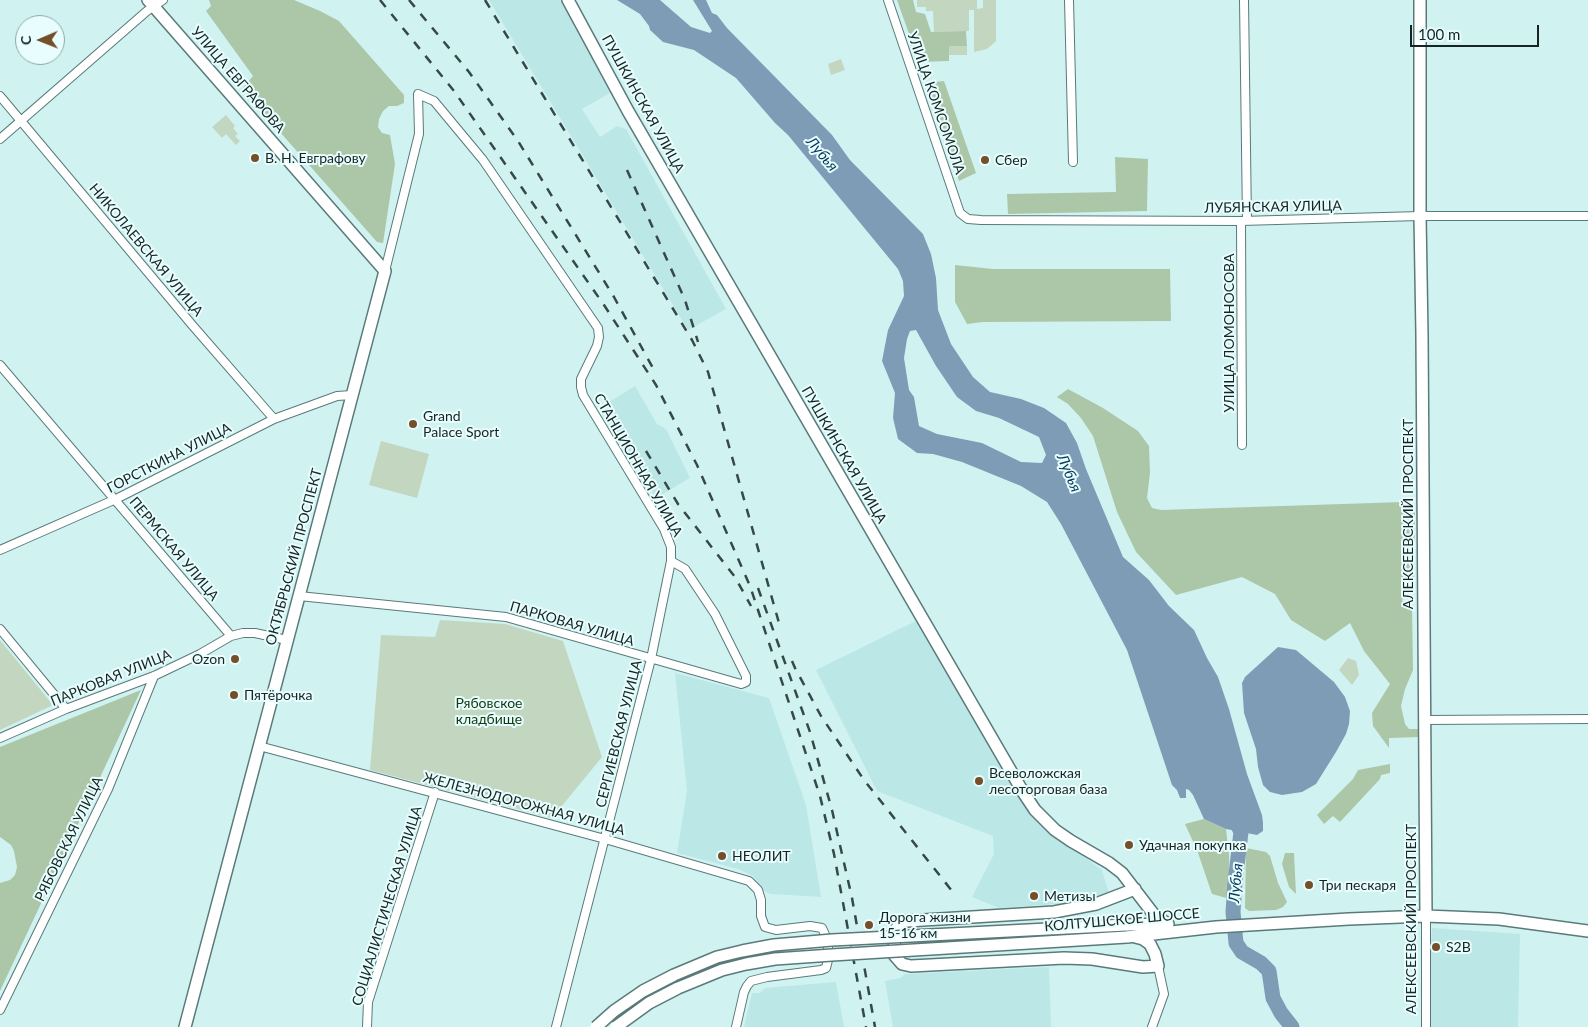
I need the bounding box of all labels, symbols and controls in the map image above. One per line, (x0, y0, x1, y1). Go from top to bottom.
north arrow (15, 15, 65, 65)
scale bar (1413, 15, 1542, 47)
street label: УЛИЦА ЕВГРАФОВА (187, 24, 289, 136)
text: 100 m (1418, 25, 1460, 43)
street label: УЛИЦА КОМСОМОЛА (904, 29, 968, 177)
street label: ПУШКИНСКАЯ УЛИЦА (598, 32, 688, 176)
text: С (17, 35, 34, 45)
water label: Лубья (802, 133, 842, 175)
place label: В. Н. Евграфову (265, 150, 366, 166)
marker: В. Н. Евграфову (249, 152, 261, 164)
place label: Сбер (995, 152, 1028, 168)
marker: Сбер (979, 154, 991, 166)
street label: НИКОЛАЕВСКАЯ УЛИЦА (86, 180, 206, 320)
street label: ЛУБЯНСКАЯ УЛИЦА (1204, 197, 1342, 217)
street label: УЛИЦА ЛОМОНОСОВА (1221, 254, 1237, 412)
street label: ПУШКИНСКАЯ УЛИЦА (798, 384, 890, 526)
street label: СТАНЦИОННАЯ УЛИЦА (590, 390, 686, 540)
place label: Grand Palace Sport (423, 408, 499, 441)
marker: Grand Palace Sport (407, 418, 419, 430)
street label: ГОРСТКИНА УЛИЦА (104, 419, 234, 497)
street label: АЛЕКСЕЕВСКИЙ ПРОСПЕКТ (1400, 419, 1416, 609)
water label: Лубья (1053, 451, 1085, 495)
street label: ОКТЯБРЬСКИЙ ПРОСПЕКТ (262, 467, 326, 647)
street label: ПЕРМСКАЯ УЛИЦА (126, 494, 222, 604)
street label: ПАРКОВАЯ УЛИЦА (508, 598, 636, 650)
street label: ПАРКОВАЯ УЛИЦА (48, 646, 174, 710)
place label: Ozon (192, 651, 225, 667)
marker: Ozon (229, 653, 241, 665)
street label: СЕРГИЕВСКАЯ УЛИЦА (593, 658, 645, 810)
place label: Пятёрочка (244, 687, 312, 703)
marker: Пятёрочка (228, 689, 240, 701)
park label: Рябовское кладбище (456, 695, 522, 728)
place label: Всеволожская лесоторговая база (989, 765, 1108, 798)
street label: ЖЕЛЕЗНОДОРОЖНАЯ УЛИЦА (421, 769, 627, 839)
street label: РЯБОВСКАЯ УЛИЦА (31, 774, 107, 904)
marker: Всеволожская лесоторговая база (973, 775, 985, 787)
street label: СОЦИАЛИСТИЧЕСКАЯ УЛИЦА (349, 804, 425, 1008)
street label: АЛЕКСЕЕВСКИЙ ПРОСПЕКТ (1403, 824, 1419, 1014)
place label: Удачная покупка (1139, 837, 1246, 853)
marker: Удачная покупка (1123, 839, 1135, 851)
place label: НЕОЛИТ (732, 848, 791, 864)
marker: НЕОЛИТ (716, 850, 728, 862)
water label: Лубья (1225, 863, 1247, 903)
place label: Три пескаря (1319, 877, 1396, 893)
marker: Три пескаря (1303, 879, 1315, 891)
place label: Метизы (1044, 888, 1096, 904)
marker: Метизы (1028, 890, 1040, 902)
street label: КОЛТУШСКОЕ ШОССЕ (1044, 905, 1200, 935)
place label: Дорога жизни 15-16 км (879, 909, 971, 942)
marker: Дорога жизни 15-16 км (863, 919, 875, 931)
place label: S2B (1446, 939, 1471, 955)
marker: S2B (1430, 941, 1442, 953)

